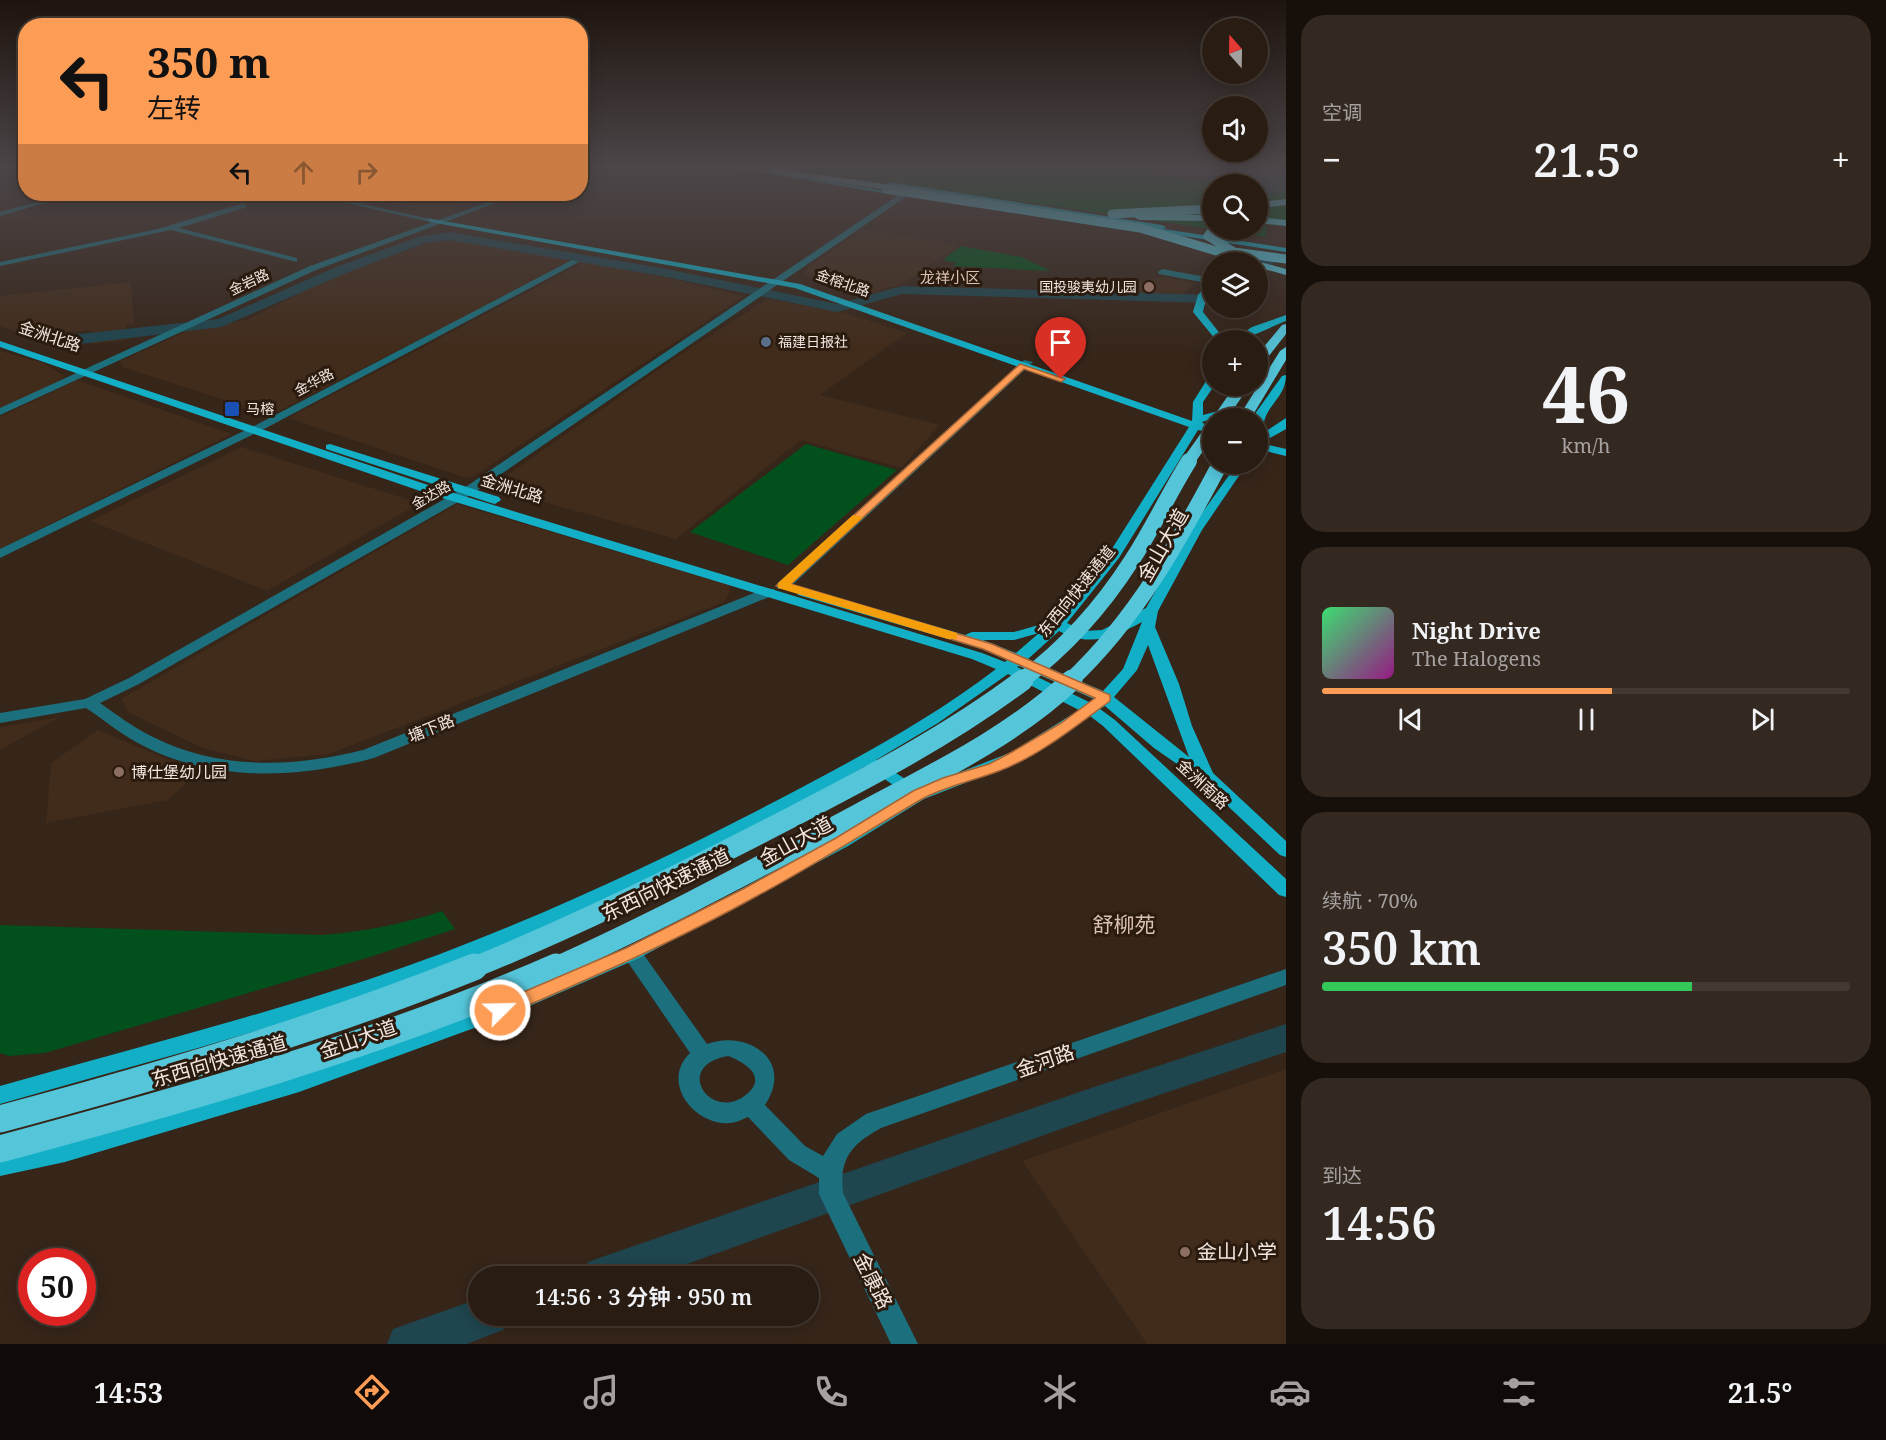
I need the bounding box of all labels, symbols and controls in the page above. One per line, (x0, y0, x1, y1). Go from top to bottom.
north arrow (1202, 18, 1268, 84)
map controls (1202, 18, 1268, 474)
text: 350 m (147, 33, 271, 90)
icon: left (48, 42, 126, 120)
text: 左转 (147, 89, 201, 126)
button: sound (1202, 96, 1268, 162)
text: 空调 (1322, 99, 1362, 126)
text: 21.5° (1533, 129, 1640, 190)
text: − (1322, 137, 1341, 182)
text: + (1832, 137, 1850, 182)
icon: left (224, 156, 257, 189)
icon: ahead (287, 156, 320, 189)
icon: right (350, 156, 383, 189)
button: search (1202, 174, 1268, 240)
button: layers (1202, 252, 1268, 318)
street label: 金岩路 (226, 264, 272, 299)
street label: 金榕北路 (814, 264, 873, 301)
district label: 龙祥小区 (920, 267, 980, 287)
place label: 国投骏夷幼儿园 (1039, 277, 1137, 296)
marker: 国投骏夷幼儿园 (1142, 280, 1156, 294)
street label: 金洲北路 (16, 316, 84, 356)
pin (1035, 317, 1086, 379)
icon: arrive (1044, 326, 1077, 359)
button: + (1202, 330, 1268, 396)
place label: 福建日报社 (778, 332, 848, 351)
marker: 福建日报社 (759, 335, 773, 349)
text: 46 (1542, 340, 1630, 446)
street label: 金华路 (291, 363, 337, 400)
place label: 马榕 (246, 399, 274, 418)
marker: 马榕 (223, 400, 241, 418)
button: − (1202, 408, 1268, 474)
text: km/h (1561, 432, 1611, 459)
street label: 金洲北路 (478, 468, 546, 508)
street label: 金达路 (408, 476, 454, 513)
street label: 金山大道 (1131, 503, 1194, 586)
street label: 东西向快速通道 (1032, 541, 1120, 641)
text: Night Drive (1412, 615, 1541, 645)
text: The Halogens (1412, 645, 1541, 672)
icon: previous (1394, 703, 1427, 736)
icon: pause (1570, 703, 1603, 736)
icon: next (1746, 703, 1779, 736)
street label: 塘下路 (405, 709, 457, 747)
street label: 金洲南路 (1172, 754, 1234, 814)
place label: 博仕堡幼儿园 (131, 761, 227, 783)
marker: 博仕堡幼儿园 (112, 765, 126, 779)
street label: 金山大道 (754, 809, 837, 872)
street label: 东西向快速通道 (597, 842, 735, 927)
text: 续航 · 70% (1322, 887, 1418, 914)
district label: 舒柳苑 (1093, 910, 1156, 938)
text: 350 km (1322, 917, 1481, 978)
position arrow (468, 978, 532, 1042)
street label: 金山大道 (316, 1013, 400, 1064)
street label: 东西向快速通道 (148, 1028, 290, 1093)
street label: 金河路 (1012, 1038, 1078, 1083)
text: 到达 (1322, 1162, 1362, 1189)
text: 14:56 (1322, 1192, 1437, 1253)
place label: 金山小学 (1197, 1238, 1277, 1265)
marker: 金山小学 (1178, 1245, 1192, 1259)
speed limit sign: 50 (18, 1248, 96, 1326)
street label: 金康路 (848, 1248, 899, 1314)
text: 14:56 · 3 分钟 · 950 m (535, 1281, 752, 1311)
icon: directions (351, 1371, 393, 1413)
icon: music (580, 1371, 622, 1413)
icon: phone (810, 1371, 852, 1413)
icon: climate (1039, 1371, 1081, 1413)
icon: car (1269, 1371, 1311, 1413)
icon: filters (1498, 1371, 1540, 1413)
text: 14:53 (94, 1374, 163, 1411)
text: 21.5° (1728, 1374, 1792, 1411)

